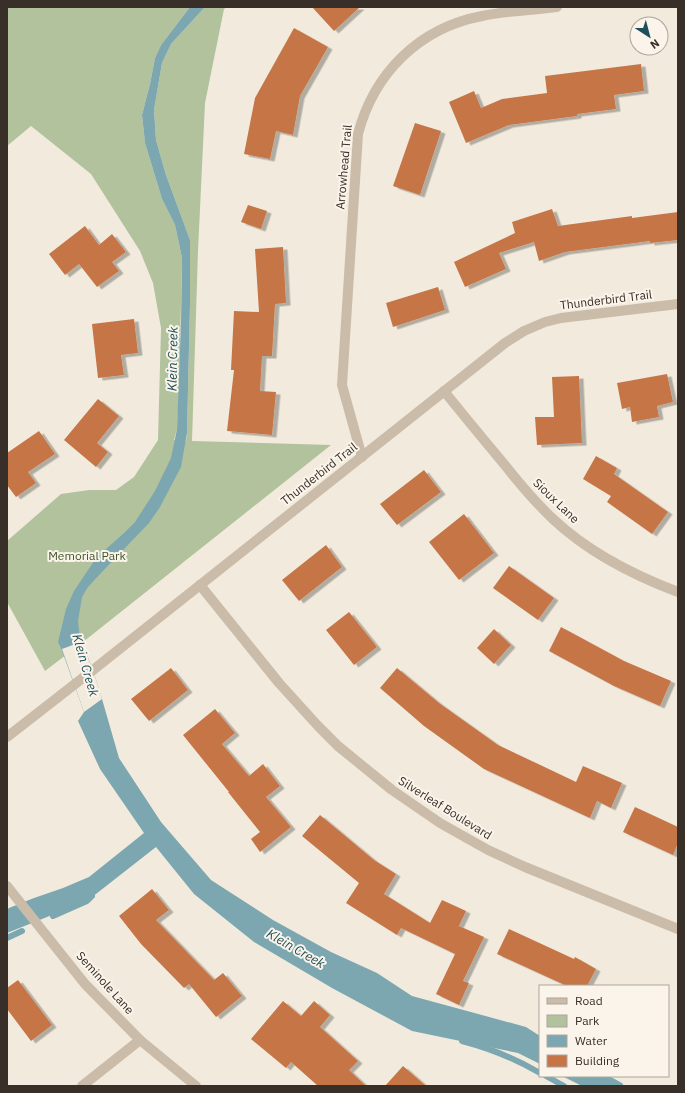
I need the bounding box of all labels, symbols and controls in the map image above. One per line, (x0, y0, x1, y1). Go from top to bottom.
north arrow (629, 16, 669, 56)
text: N (648, 36, 662, 52)
street label: Arrowhead Trail (332, 124, 355, 210)
street label: Thunderbird Trail (559, 286, 653, 313)
water label: Klein Creek (163, 326, 182, 391)
street label: Thunderbird Trail (278, 439, 360, 508)
street label: Sioux Lane (530, 475, 583, 527)
park label: Memorial Park (48, 548, 127, 563)
water label: Klein Creek (68, 632, 103, 699)
street label: Silverleaf Boulevard (396, 773, 495, 842)
water label: Klein Creek (264, 925, 328, 972)
street label: Seminole Lane (73, 948, 138, 1017)
legend (539, 985, 669, 1077)
text: Road (575, 993, 603, 1008)
text: Park (575, 1013, 600, 1028)
text: Water (575, 1033, 608, 1048)
text: Building (575, 1053, 620, 1068)

